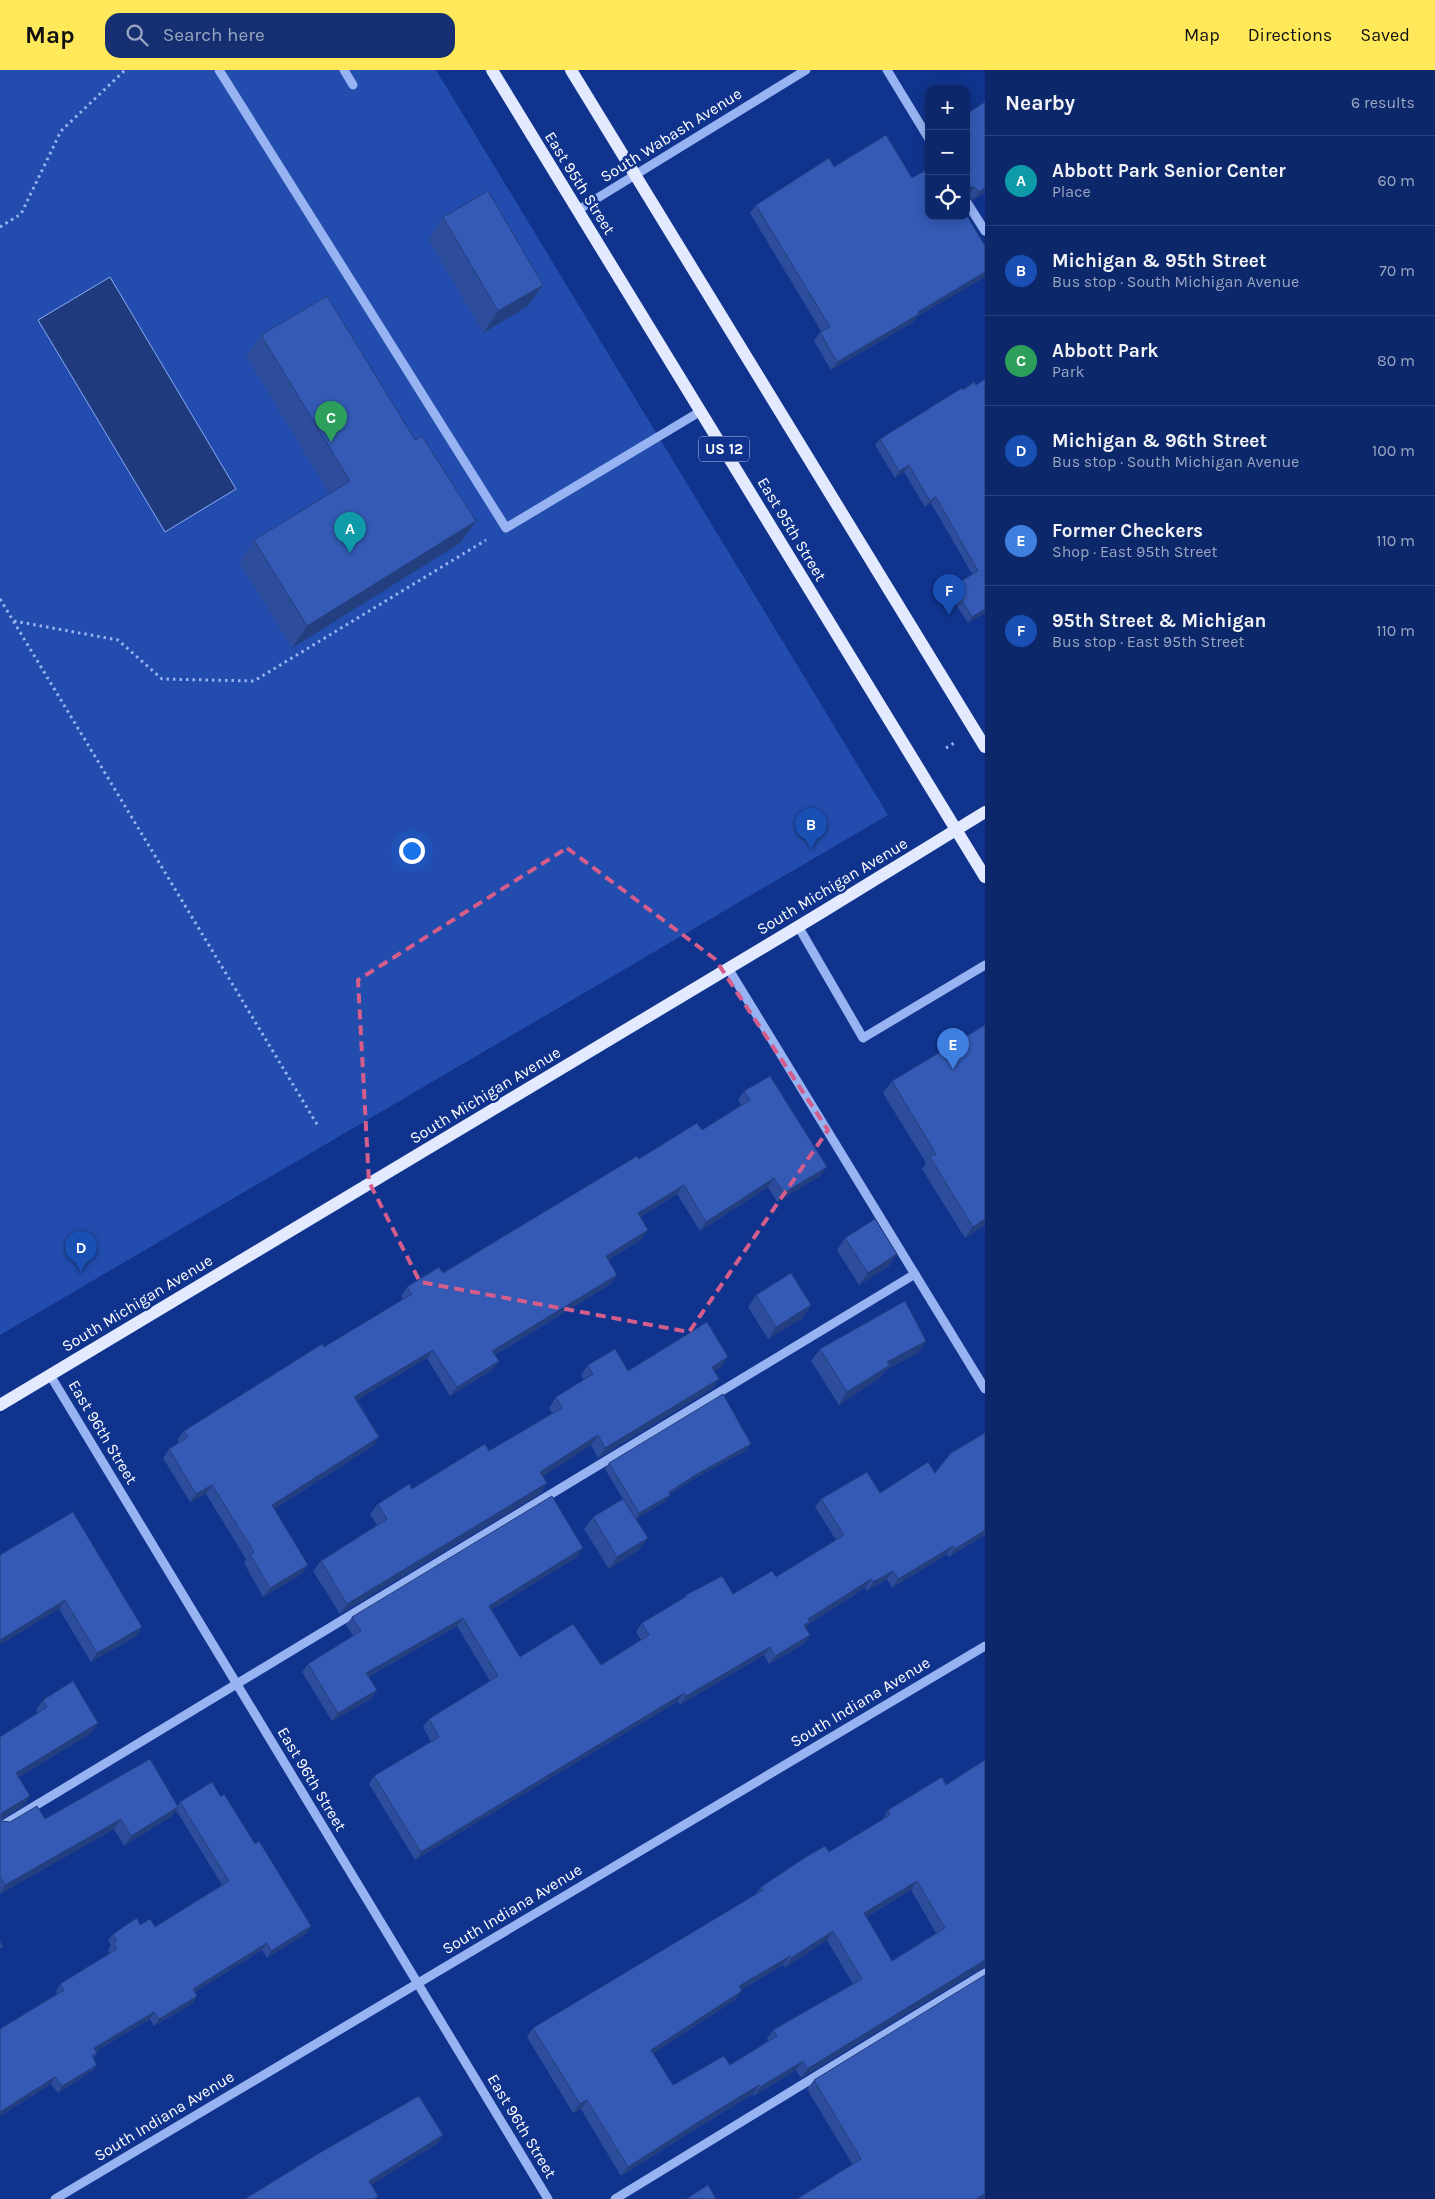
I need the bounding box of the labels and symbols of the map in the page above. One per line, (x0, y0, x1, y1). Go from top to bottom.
street label: South Wabash Avenue (597, 84, 745, 186)
street label: East 95th Street (541, 128, 619, 238)
pin: C (315, 401, 347, 442)
road number: US 12 (699, 436, 749, 462)
street label: East 95th Street (754, 474, 830, 584)
pin: A (334, 512, 366, 553)
pin: F (933, 574, 965, 615)
pin: B (795, 808, 827, 849)
street label: South Michigan Avenue (753, 833, 911, 939)
your location (399, 838, 425, 864)
pin: E (937, 1028, 969, 1069)
street label: South Michigan Avenue (406, 1042, 564, 1148)
pin: D (65, 1231, 97, 1272)
street label: South Michigan Avenue (58, 1250, 216, 1356)
street label: East 96th Street (65, 1377, 141, 1487)
street label: South Indiana Avenue (787, 1653, 933, 1751)
street label: East 96th Street (274, 1724, 350, 1834)
street label: South Indiana Avenue (439, 1860, 585, 1958)
street label: South Indiana Avenue (91, 2067, 237, 2165)
street label: East 96th Street (484, 2071, 560, 2181)

